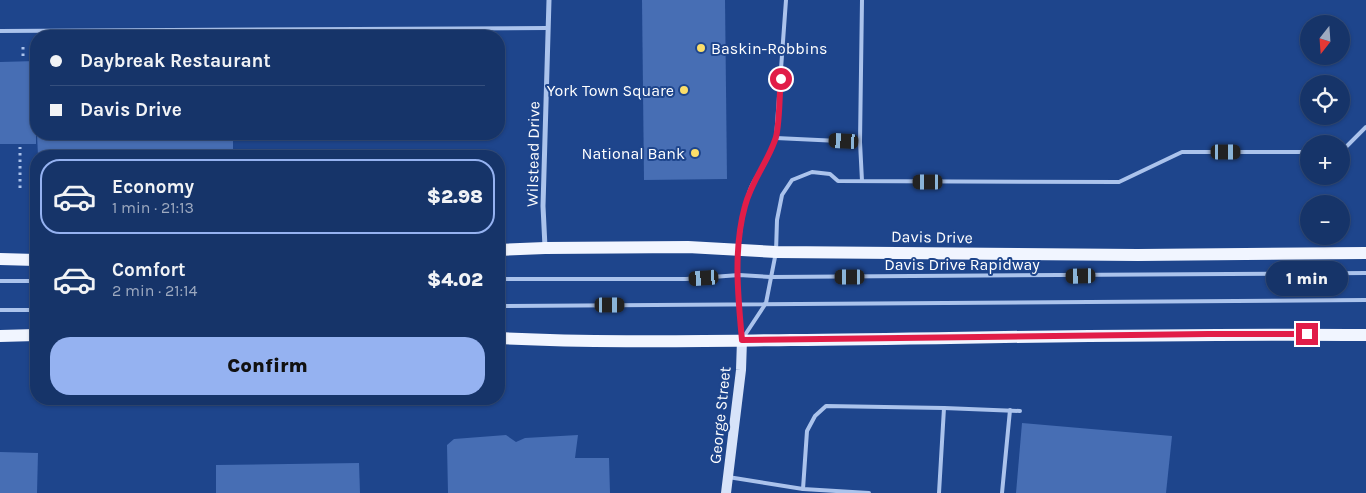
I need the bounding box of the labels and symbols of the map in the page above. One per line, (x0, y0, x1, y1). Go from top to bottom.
north arrow (1300, 15, 1350, 65)
place label: Baskin-Robbins (711, 39, 828, 58)
marker: Baskin-Robbins (695, 42, 707, 54)
route start (770, 68, 792, 90)
place label: York Town Square (547, 81, 674, 100)
marker: York Town Square (678, 84, 690, 96)
street label: Wilstead Drive (523, 101, 543, 207)
car (828, 133, 859, 149)
place label: National Bank (582, 144, 685, 163)
car (1211, 145, 1241, 160)
marker: National Bank (689, 147, 701, 159)
car (913, 175, 943, 190)
street label: Davis Drive (891, 227, 973, 247)
street label: Davis Drive Rapidway (884, 255, 1040, 274)
callout: 1 min (1266, 262, 1348, 296)
car (1065, 268, 1096, 284)
car (688, 269, 719, 287)
car (835, 270, 865, 285)
car (595, 298, 625, 313)
route end (1296, 323, 1318, 345)
street label: George Street (705, 365, 735, 465)

